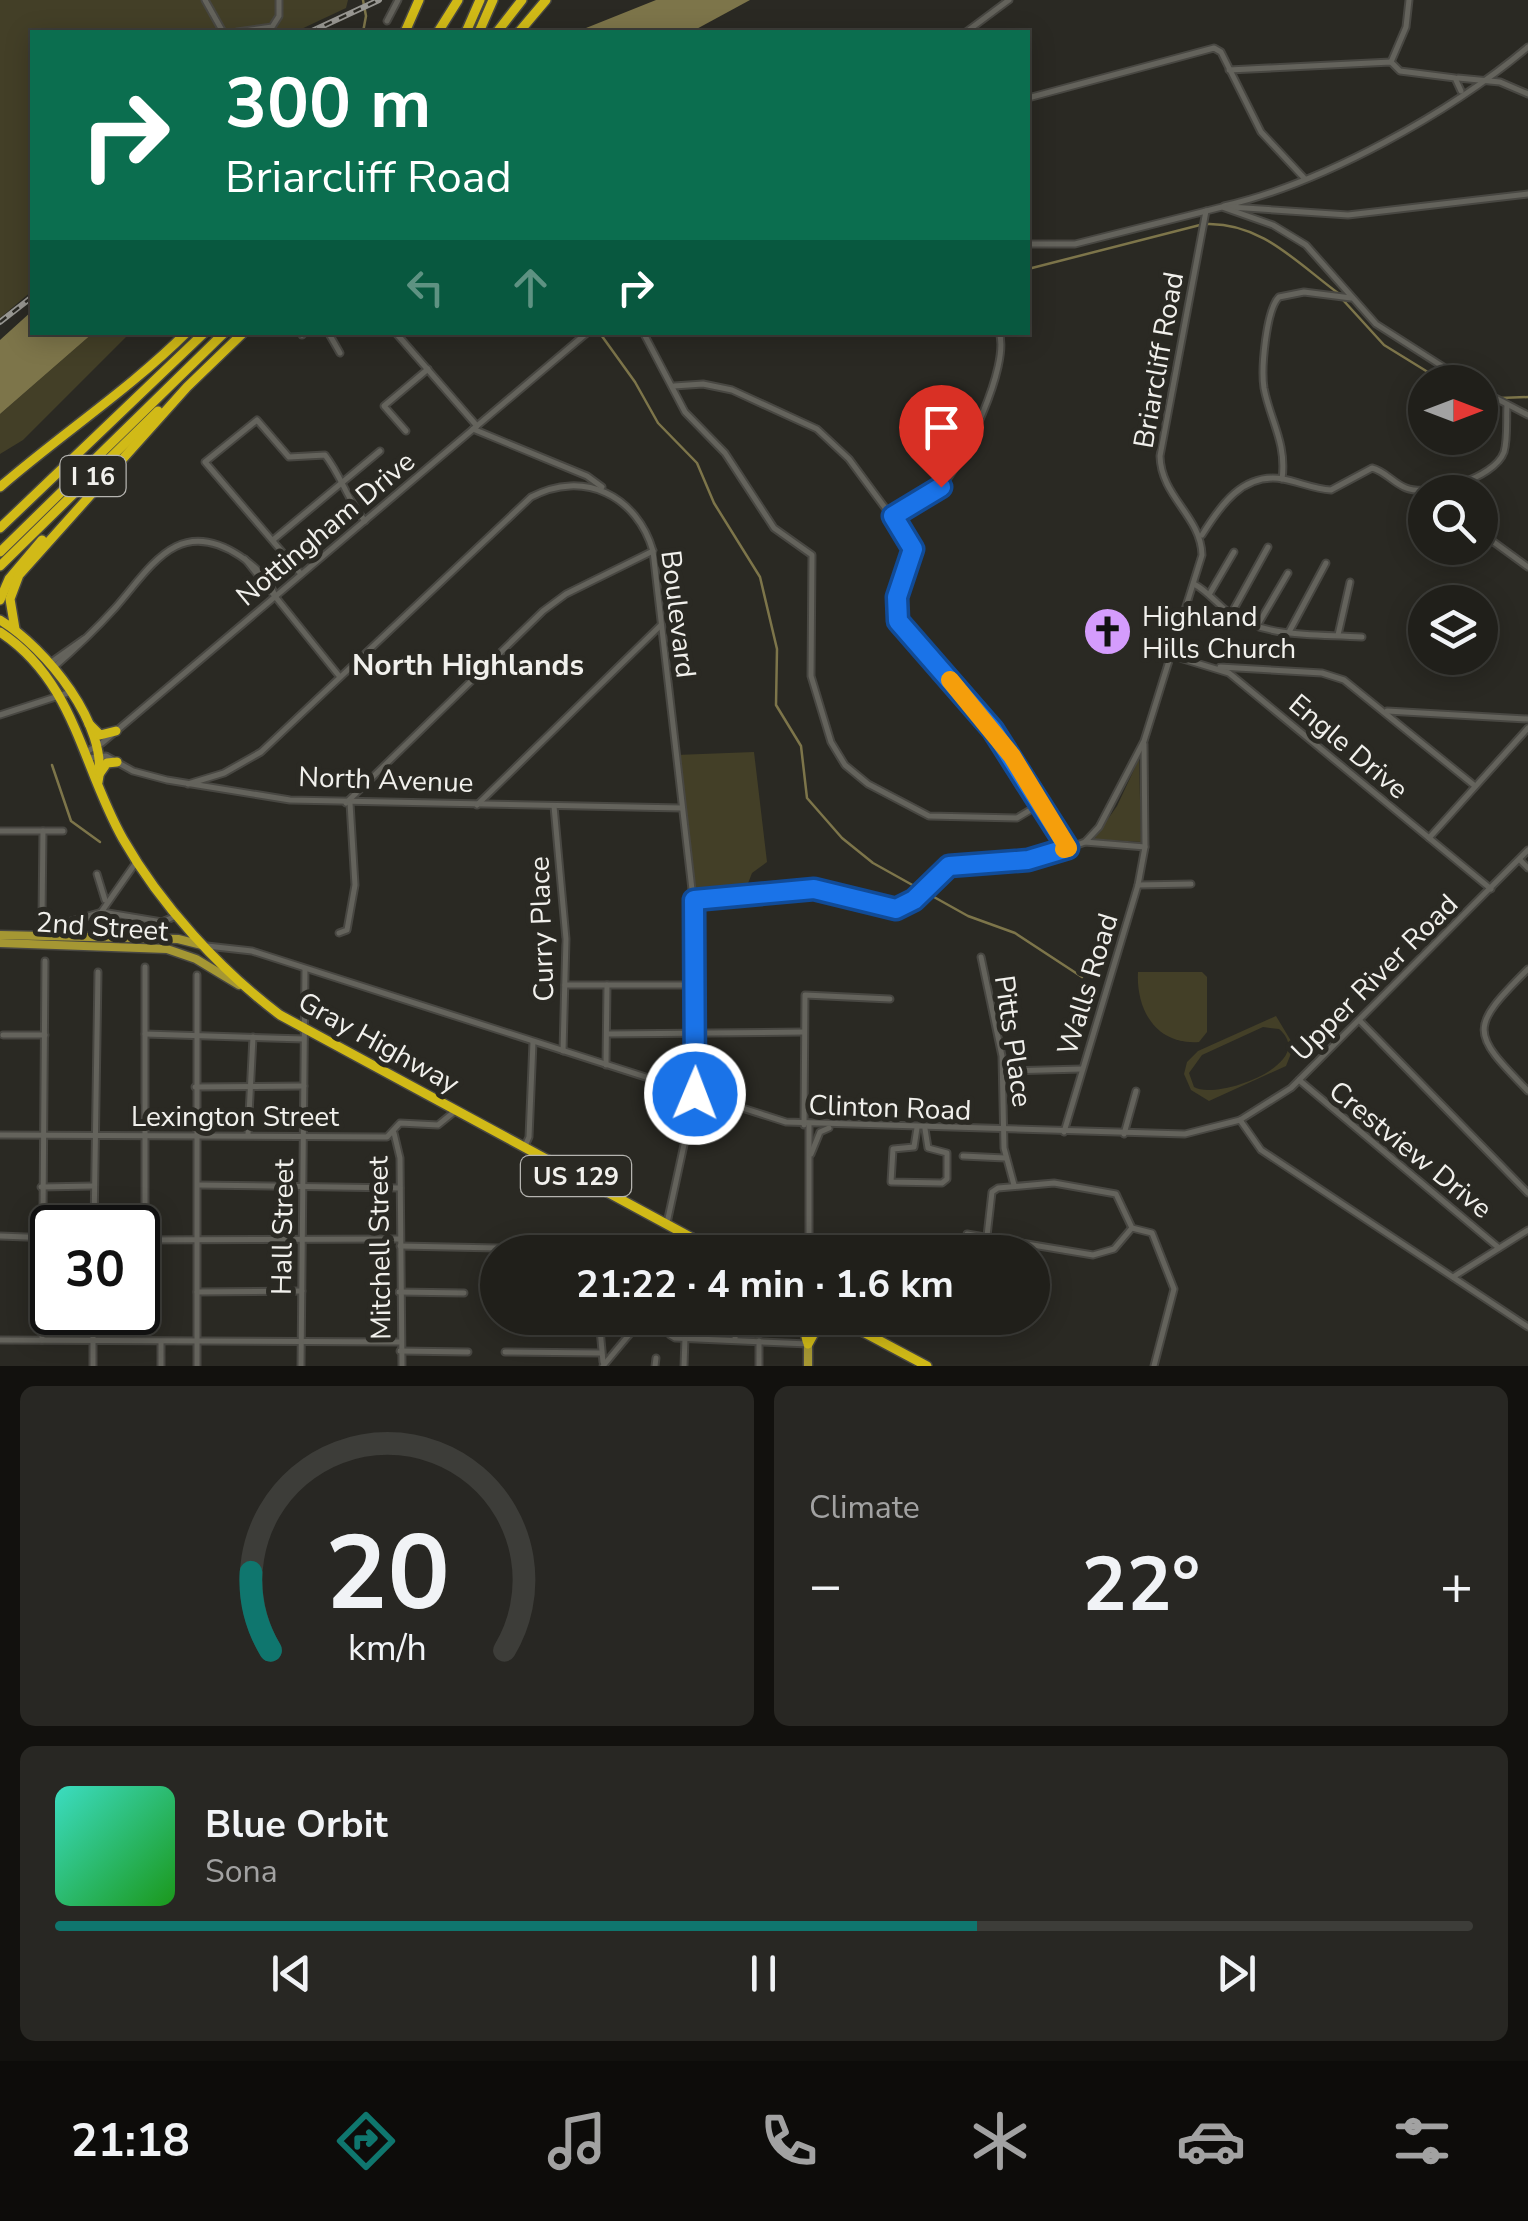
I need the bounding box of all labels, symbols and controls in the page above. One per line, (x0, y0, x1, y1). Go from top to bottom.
text: 300 m (225, 56, 431, 152)
icon: right (60, 70, 190, 200)
text: Briarcliff Road (225, 147, 512, 208)
icon: left (398, 260, 453, 315)
icon: ahead (503, 260, 558, 315)
icon: right (608, 260, 663, 315)
street label: Briarcliff Road (1125, 269, 1193, 451)
north arrow (1408, 365, 1498, 455)
map controls (1408, 365, 1498, 675)
pin (899, 385, 984, 488)
icon: arrive (914, 400, 969, 455)
street label: Nottingham Drive (228, 443, 423, 615)
road number: I 16 (61, 456, 126, 496)
button: search (1408, 475, 1498, 565)
street label: Boulevard (651, 548, 705, 680)
button: layers (1408, 585, 1498, 675)
place label: Highland Hills Church (1142, 598, 1296, 668)
church icon: Highland Hills Church (1081, 606, 1133, 658)
district label: North Highlands (352, 645, 584, 686)
street label: Engle Drive (1280, 686, 1416, 808)
street label: North Avenue (298, 758, 474, 802)
street label: Curry Place (520, 856, 564, 1002)
street label: Upper River Road (1283, 886, 1467, 1070)
street label: 2nd Street (34, 903, 170, 951)
street label: Walls Road (1048, 909, 1128, 1060)
street label: Pitts Place (985, 973, 1041, 1109)
street label: Gray Highway (291, 983, 466, 1103)
position arrow (643, 1042, 747, 1146)
street label: Crestview Drive (1321, 1072, 1500, 1227)
street label: Clinton Road (808, 1086, 972, 1130)
street label: Lexington Street (131, 1098, 339, 1136)
street label: Mitchell Street (359, 1155, 401, 1340)
road number: US 129 (521, 1156, 631, 1196)
street label: Hall Street (263, 1158, 303, 1296)
speed limit sign: 30 (30, 1205, 160, 1335)
text: 21:22 · 4 min · 1.6 km (576, 1259, 954, 1310)
text: Climate (809, 1486, 920, 1529)
text: 20 (325, 1503, 449, 1645)
text: 22° (1082, 1534, 1200, 1636)
text: − (809, 1548, 842, 1623)
text: + (1440, 1548, 1473, 1623)
text: km/h (348, 1624, 426, 1673)
text: Blue Orbit (205, 1799, 388, 1850)
text: Sona (205, 1850, 278, 1893)
icon: previous (264, 1946, 319, 2001)
icon: pause (736, 1946, 791, 2001)
icon: next (1209, 1946, 1264, 2001)
icon: directions (331, 2106, 401, 2176)
icon: music (542, 2106, 612, 2176)
icon: phone (754, 2106, 824, 2176)
icon: climate (965, 2106, 1035, 2176)
icon: car (1176, 2106, 1246, 2176)
icon: filters (1387, 2106, 1457, 2176)
text: 21:18 (71, 2111, 190, 2172)

